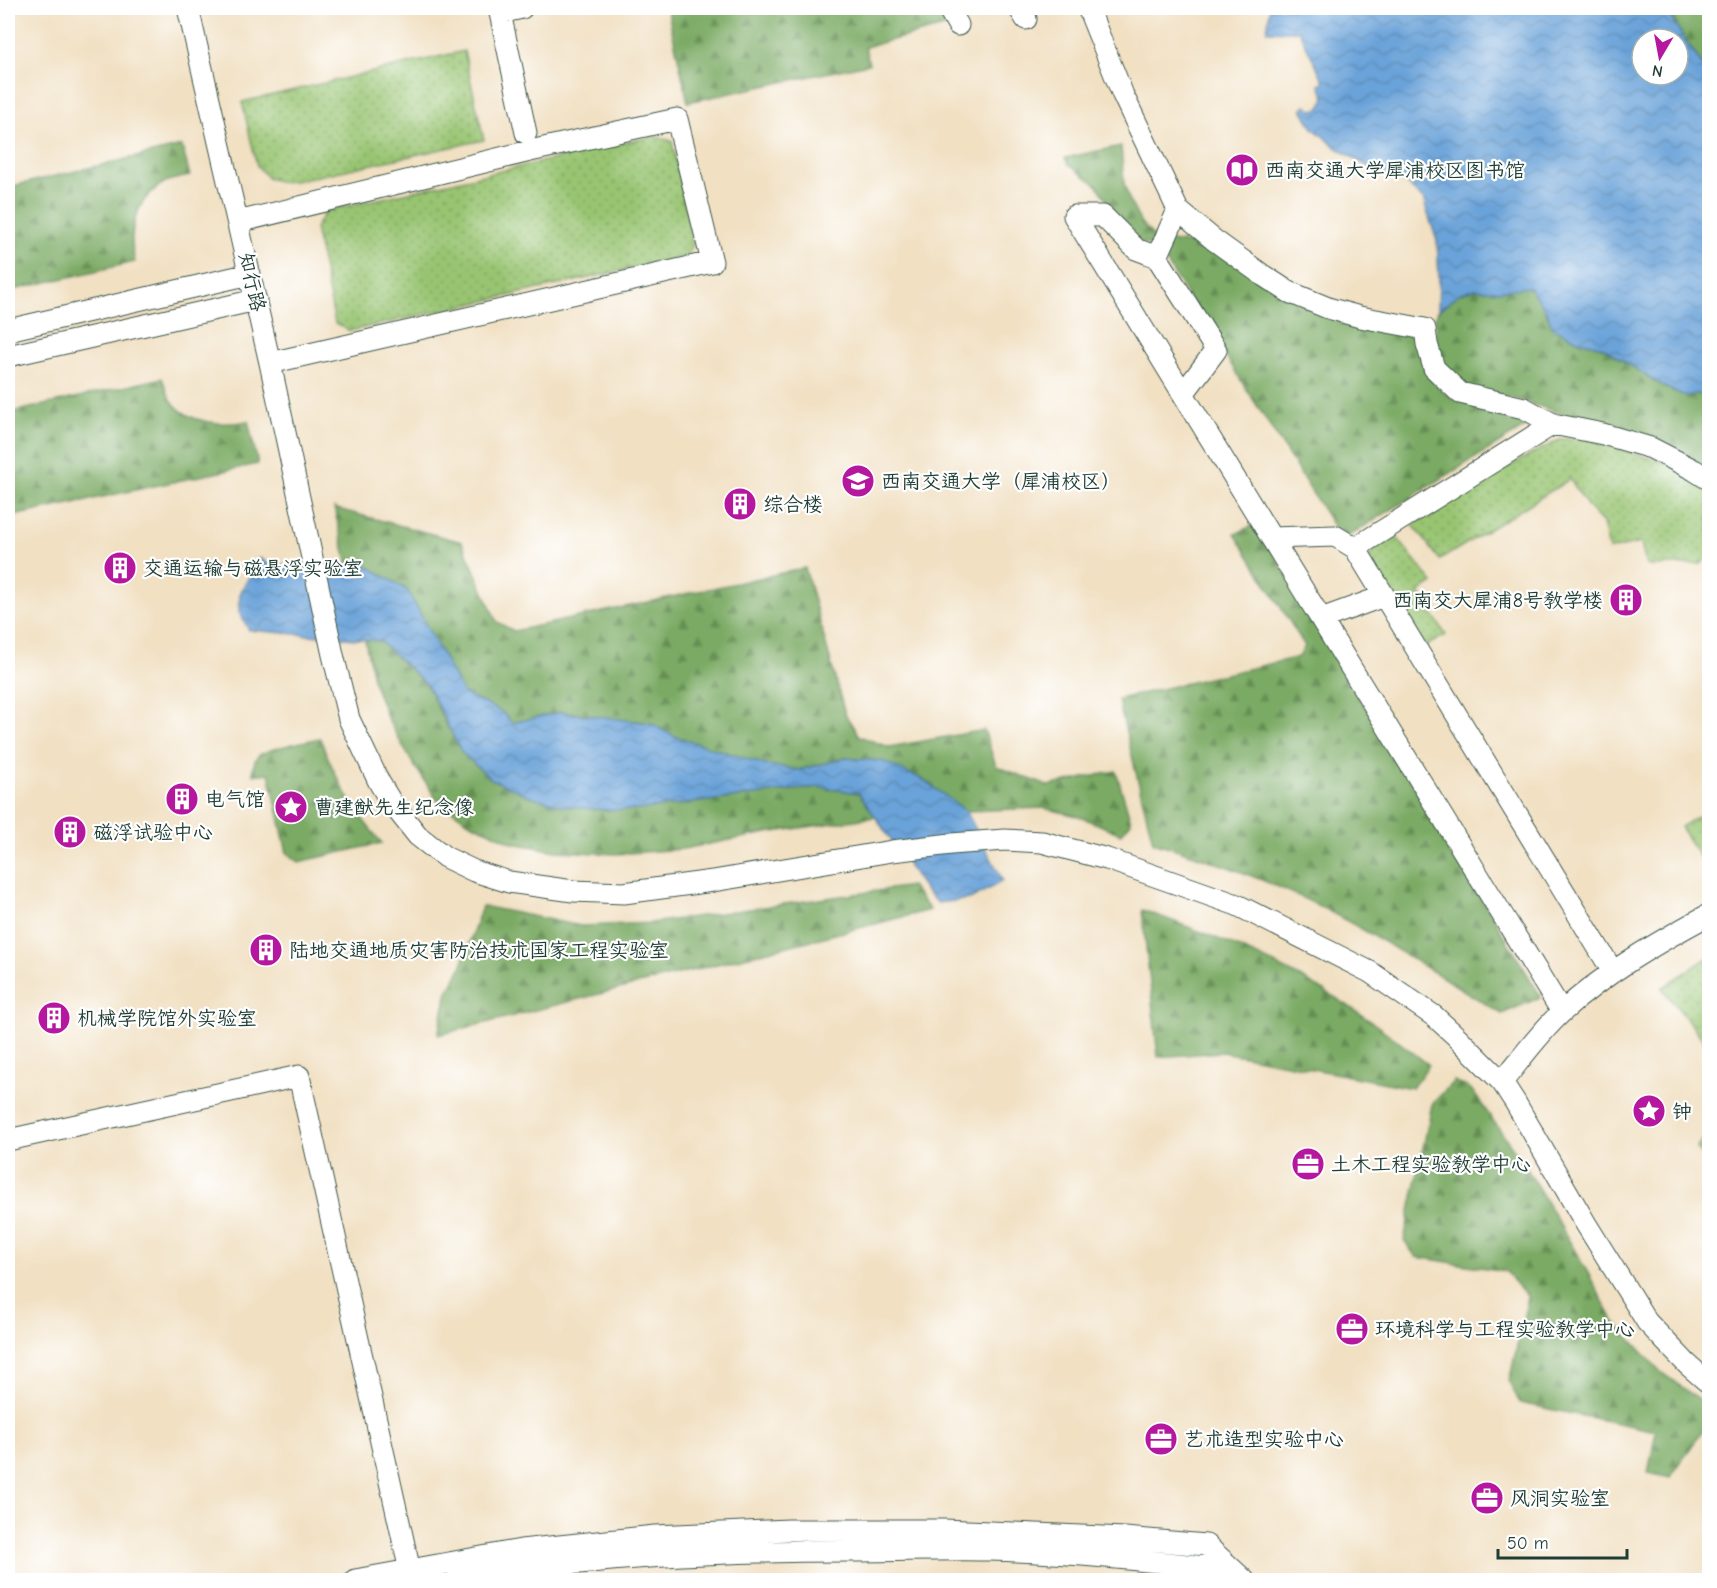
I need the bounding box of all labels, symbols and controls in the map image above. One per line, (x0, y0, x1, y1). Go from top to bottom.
north arrow (1630, 27, 1690, 87)
text: N (1651, 61, 1664, 81)
library icon: 西南交通大学犀浦校区图书馆 (1224, 152, 1260, 188)
place label: 西南交通大学犀浦校区图书馆 (1265, 159, 1525, 182)
street label: 知行路 (234, 250, 270, 315)
school or university icon: 西南交通大学（犀浦校区） (840, 463, 876, 499)
place label: 西南交通大学（犀浦校区） (881, 470, 1121, 493)
building icon: 综合楼 (722, 486, 758, 522)
place label: 综合楼 (763, 493, 823, 516)
building icon: 交通运输与磁悬浮实验室 (102, 550, 138, 586)
place label: 交通运输与磁悬浮实验室 (143, 557, 363, 580)
building icon: 西南交大犀浦8号教学楼 (1608, 582, 1644, 618)
place label: 西南交大犀浦8号教学楼 (1393, 589, 1603, 612)
building icon: 电气馆 (164, 781, 200, 817)
place label: 电气馆 (205, 788, 265, 811)
place icon: 曹建猷先生纪念像 (273, 789, 309, 825)
place label: 曹建猷先生纪念像 (314, 796, 474, 819)
building icon: 磁浮试验中心 (52, 814, 88, 850)
place label: 磁浮试验中心 (93, 821, 213, 844)
building icon: 陆地交通地质灾害防治技术国家工程实验室 (248, 932, 284, 968)
place label: 陆地交通地质灾害防治技术国家工程实验室 (289, 939, 669, 962)
building icon: 机械学院馆外实验室 (36, 1000, 72, 1036)
place label: 机械学院馆外实验室 (77, 1007, 257, 1030)
place icon: 钟 (1631, 1093, 1667, 1129)
place label: 钟 (1672, 1100, 1692, 1123)
office icon: 土木工程实验教学中心 (1290, 1146, 1326, 1182)
place label: 土木工程实验教学中心 (1331, 1153, 1531, 1176)
office icon: 环境科学与工程实验教学中心 (1334, 1311, 1370, 1347)
place label: 环境科学与工程实验教学中心 (1375, 1318, 1635, 1341)
office icon: 艺术造型实验中心 (1143, 1421, 1179, 1457)
place label: 艺术造型实验中心 (1184, 1428, 1344, 1451)
office icon: 风洞实验室 (1469, 1480, 1505, 1516)
place label: 风洞实验室 (1510, 1487, 1610, 1510)
scale bar (1498, 1522, 1627, 1560)
text: 50 m (1507, 1533, 1549, 1554)

